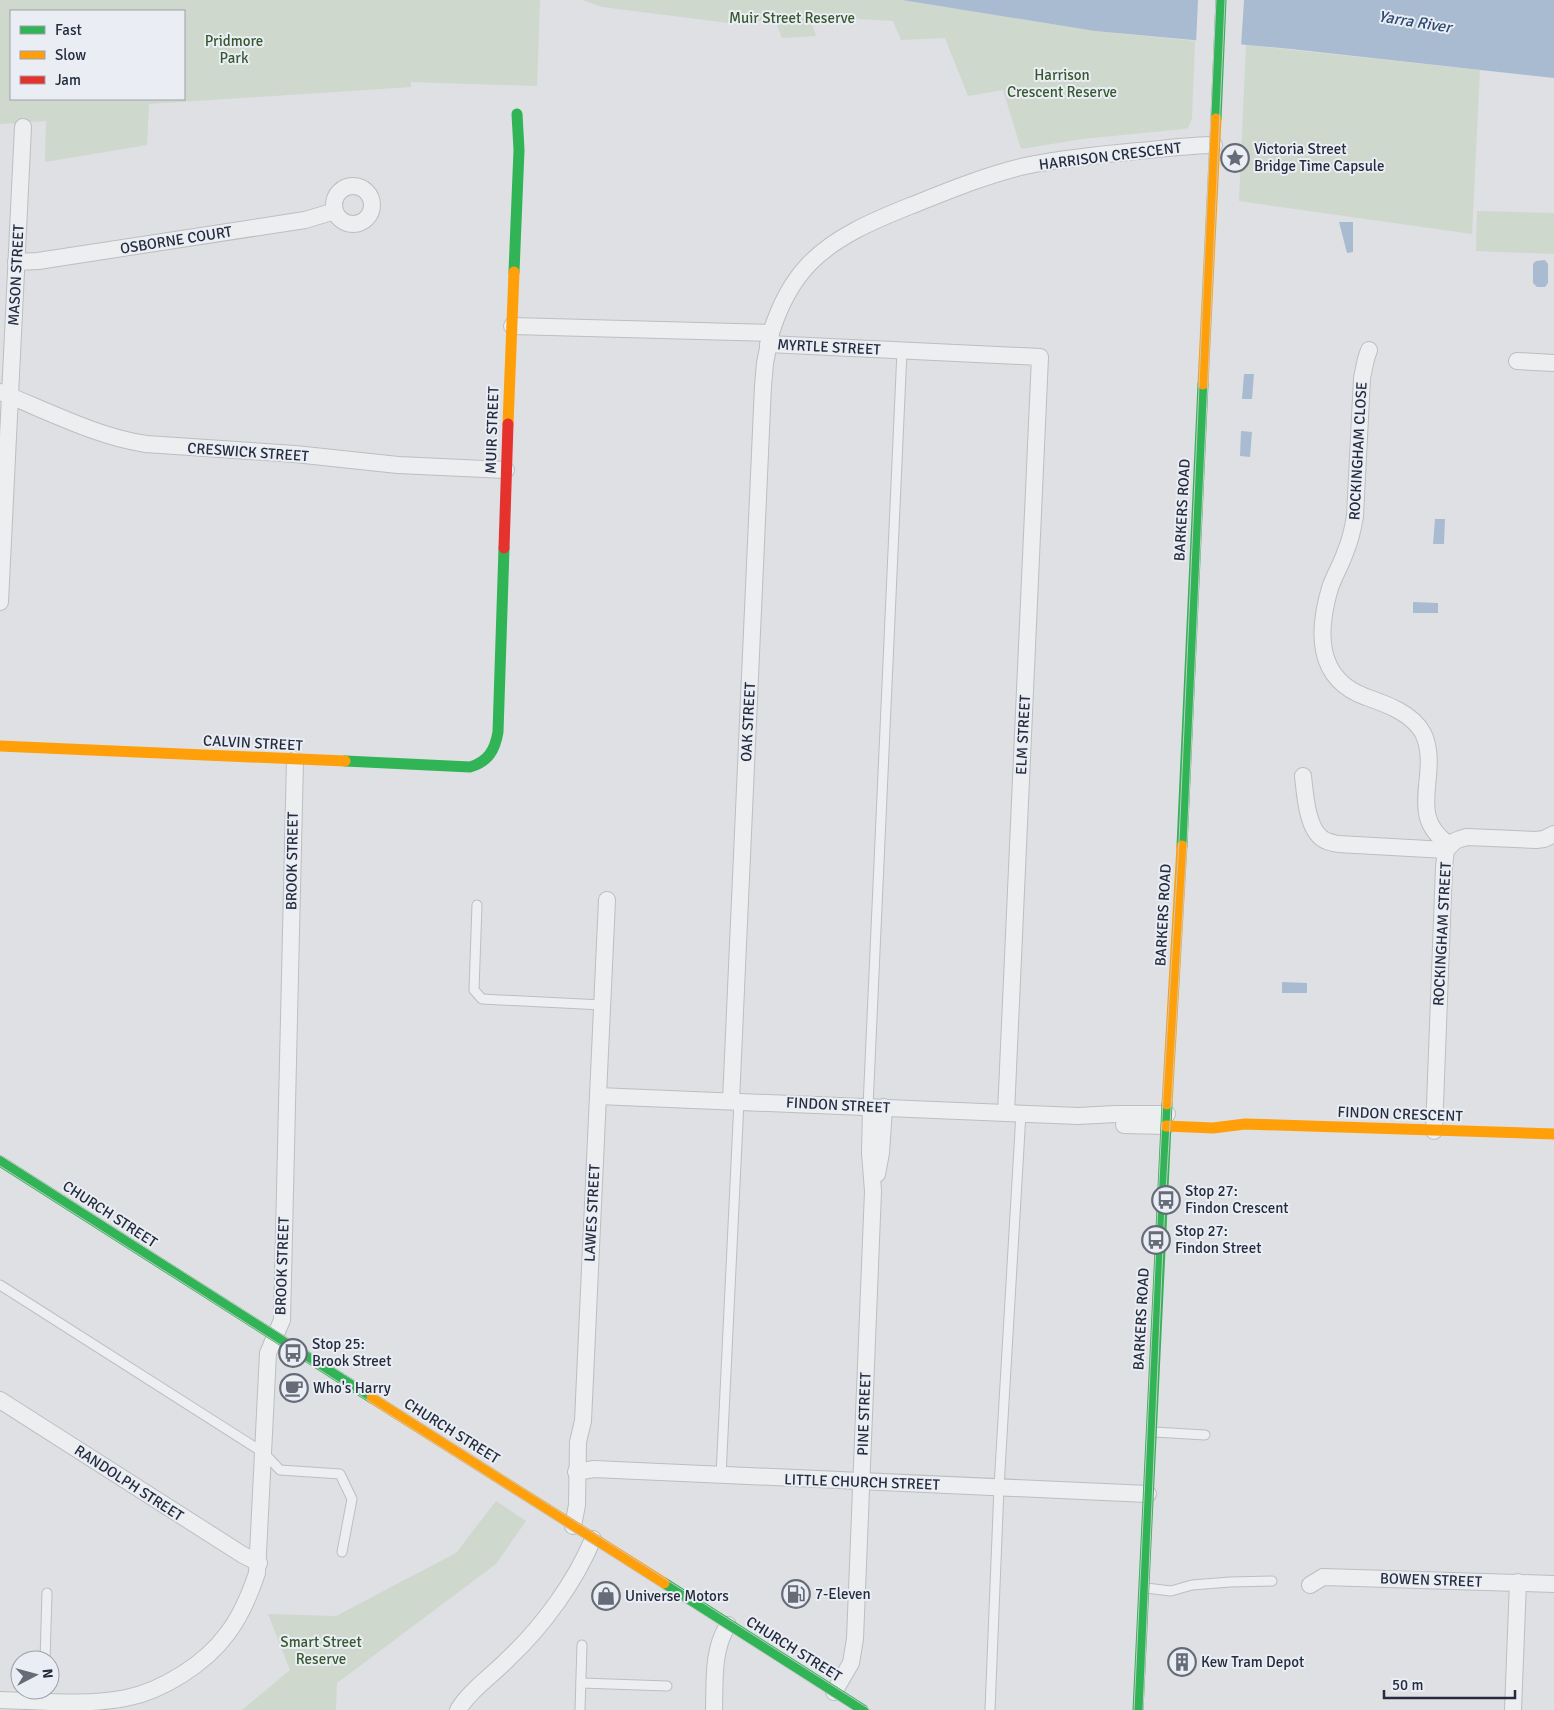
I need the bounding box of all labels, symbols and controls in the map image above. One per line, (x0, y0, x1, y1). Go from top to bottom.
water label: Yarra River (1377, 6, 1455, 38)
park label: Muir Street Reserve (729, 9, 855, 27)
legend (10, 10, 185, 100)
text: Fast (55, 21, 82, 39)
park label: Pridmore Park (205, 32, 263, 67)
text: Slow (55, 46, 86, 64)
park label: Harrison Crescent Reserve (1007, 66, 1117, 101)
text: Jam (55, 71, 81, 89)
street label: HARRISON CRESCENT (1038, 138, 1183, 174)
place label: Victoria Street Bridge Time Capsule (1254, 140, 1385, 175)
place icon: Victoria Street Bridge Time Capsule (1220, 143, 1250, 173)
street label: OSBORNE COURT (119, 222, 234, 258)
street label: MASON STREET (4, 223, 28, 326)
street label: MYRTLE STREET (777, 335, 882, 359)
street label: ROCKINGHAM CLOSE (1345, 381, 1371, 521)
street label: MUIR STREET (481, 385, 503, 474)
street label: CRESWICK STREET (187, 439, 310, 465)
street label: BARKERS ROAD (1170, 458, 1194, 562)
street label: OAK STREET (737, 681, 759, 762)
street label: ELM STREET (1012, 694, 1034, 776)
street label: CALVIN STREET (203, 731, 304, 755)
street label: BROOK STREET (282, 811, 302, 910)
street label: ROCKINGHAM STREET (1429, 861, 1455, 1007)
street label: BARKERS ROAD (1151, 863, 1175, 967)
street label: FINDON STREET (786, 1093, 891, 1117)
street label: FINDON CRESCENT (1337, 1103, 1464, 1125)
street label: LAWES STREET (580, 1163, 604, 1262)
street label: CHURCH STREET (59, 1177, 161, 1252)
place label: Stop 27: Findon Crescent (1185, 1182, 1289, 1217)
bus stop icon: Stop 27: Findon Crescent (1151, 1185, 1181, 1215)
street label: BROOK STREET (271, 1216, 293, 1316)
place label: Stop 27: Findon Street (1175, 1222, 1261, 1257)
bus stop icon: Stop 27: Findon Street (1141, 1225, 1171, 1255)
street label: BARKERS ROAD (1129, 1267, 1153, 1371)
place label: Stop 25: Brook Street (312, 1335, 392, 1370)
bus stop icon: Stop 25: Brook Street (278, 1338, 308, 1368)
street label: PINE STREET (854, 1371, 874, 1456)
cafe icon: Who's Harry (279, 1373, 309, 1403)
place label: Who's Harry (313, 1379, 391, 1397)
street label: CHURCH STREET (401, 1394, 504, 1468)
street label: RANDOLPH STREET (71, 1441, 187, 1525)
street label: LITTLE CHURCH STREET (784, 1470, 941, 1494)
street label: BOWEN STREET (1380, 1569, 1483, 1591)
fuel station icon: 7-Eleven (781, 1579, 811, 1609)
shop icon: Universe Motors (591, 1581, 621, 1611)
place label: 7-Eleven (815, 1585, 871, 1603)
place label: Universe Motors (625, 1587, 729, 1605)
street label: CHURCH STREET (743, 1612, 846, 1686)
park label: Smart Street Reserve (280, 1633, 362, 1668)
building icon: Kew Tram Depot (1167, 1647, 1197, 1677)
north arrow (10, 1650, 60, 1700)
place label: Kew Tram Depot (1201, 1653, 1304, 1671)
text: N (38, 1668, 56, 1679)
scale bar (1384, 1668, 1515, 1700)
text: 50 m (1392, 1676, 1423, 1694)

